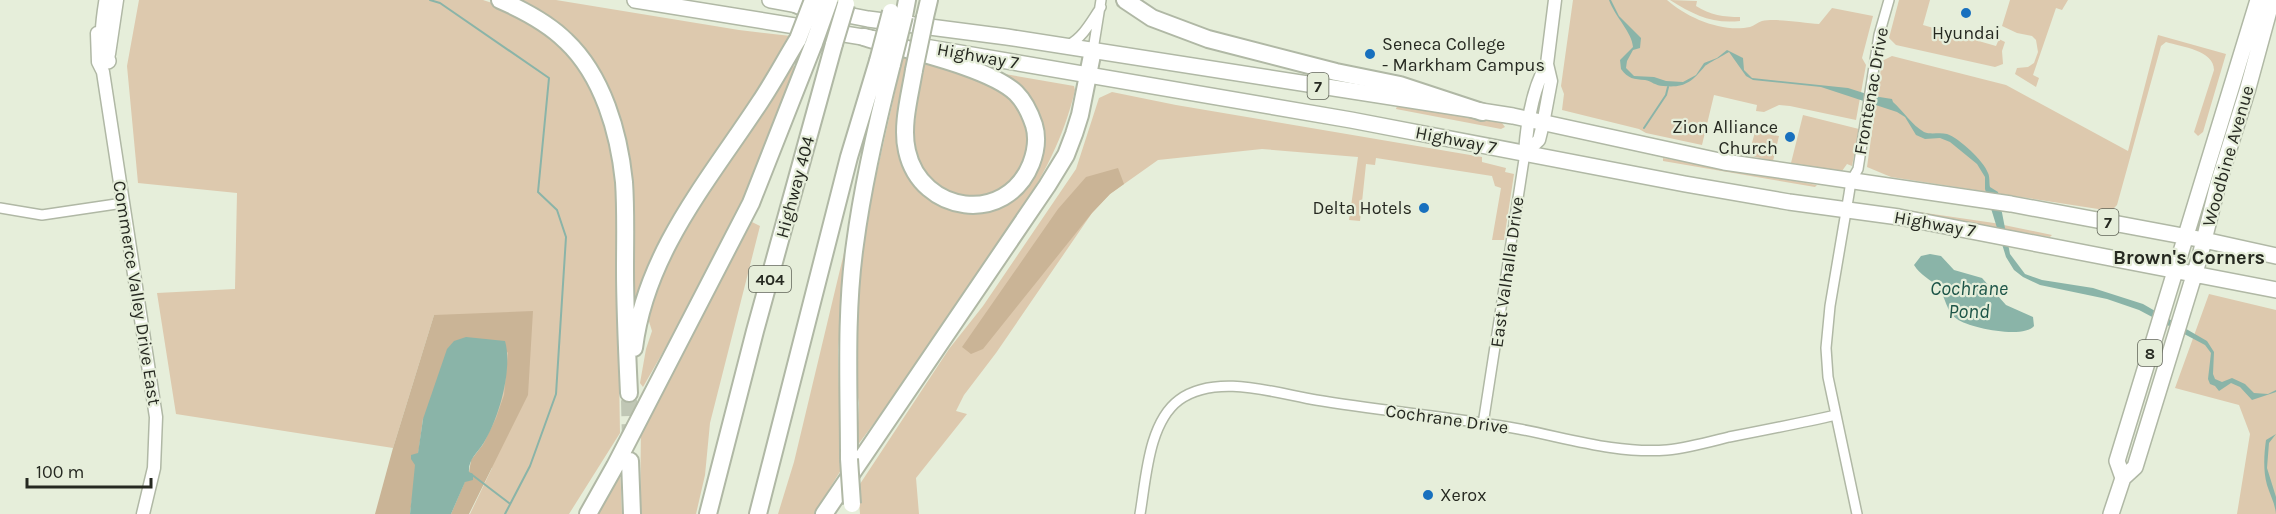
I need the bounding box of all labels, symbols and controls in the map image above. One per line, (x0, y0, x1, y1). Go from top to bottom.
marker: Hyundai (1959, 6, 1973, 20)
place label: Hyundai (1932, 22, 2000, 44)
street label: Frontenac Drive (1849, 26, 1893, 156)
place label: Seneca College - Markham Campus (1382, 33, 1545, 76)
street label: Highway 7 (935, 38, 1021, 74)
marker: Seneca College - Markham Campus (1363, 47, 1377, 61)
road number: 7 (1308, 73, 1328, 99)
street label: Woodbine Avenue (2197, 83, 2259, 229)
place label: Zion Alliance Church (1672, 116, 1778, 159)
street label: Highway 7 (1413, 121, 1499, 159)
marker: Zion Alliance Church (1783, 130, 1797, 144)
street label: Highway 404 (771, 134, 819, 240)
street label: Commerce Valley Drive East (108, 179, 166, 407)
street label: East Valhalla Drive (1486, 195, 1528, 349)
place label: Delta Hotels (1313, 197, 1412, 219)
marker: Delta Hotels (1417, 201, 1431, 215)
street label: Highway 7 (1892, 206, 1978, 242)
road number: 7 (2098, 209, 2118, 235)
district label: Brown's Corners (2113, 246, 2265, 269)
road number: 404 (749, 266, 791, 292)
water label: Cochrane Pond (1930, 277, 2008, 323)
road number: 8 (2138, 340, 2162, 366)
street label: Cochrane Drive (1384, 399, 1510, 439)
scale bar (27, 451, 152, 489)
text: 100 m (36, 461, 84, 483)
place label: Xerox (1440, 484, 1486, 506)
marker: Xerox (1421, 488, 1435, 502)

